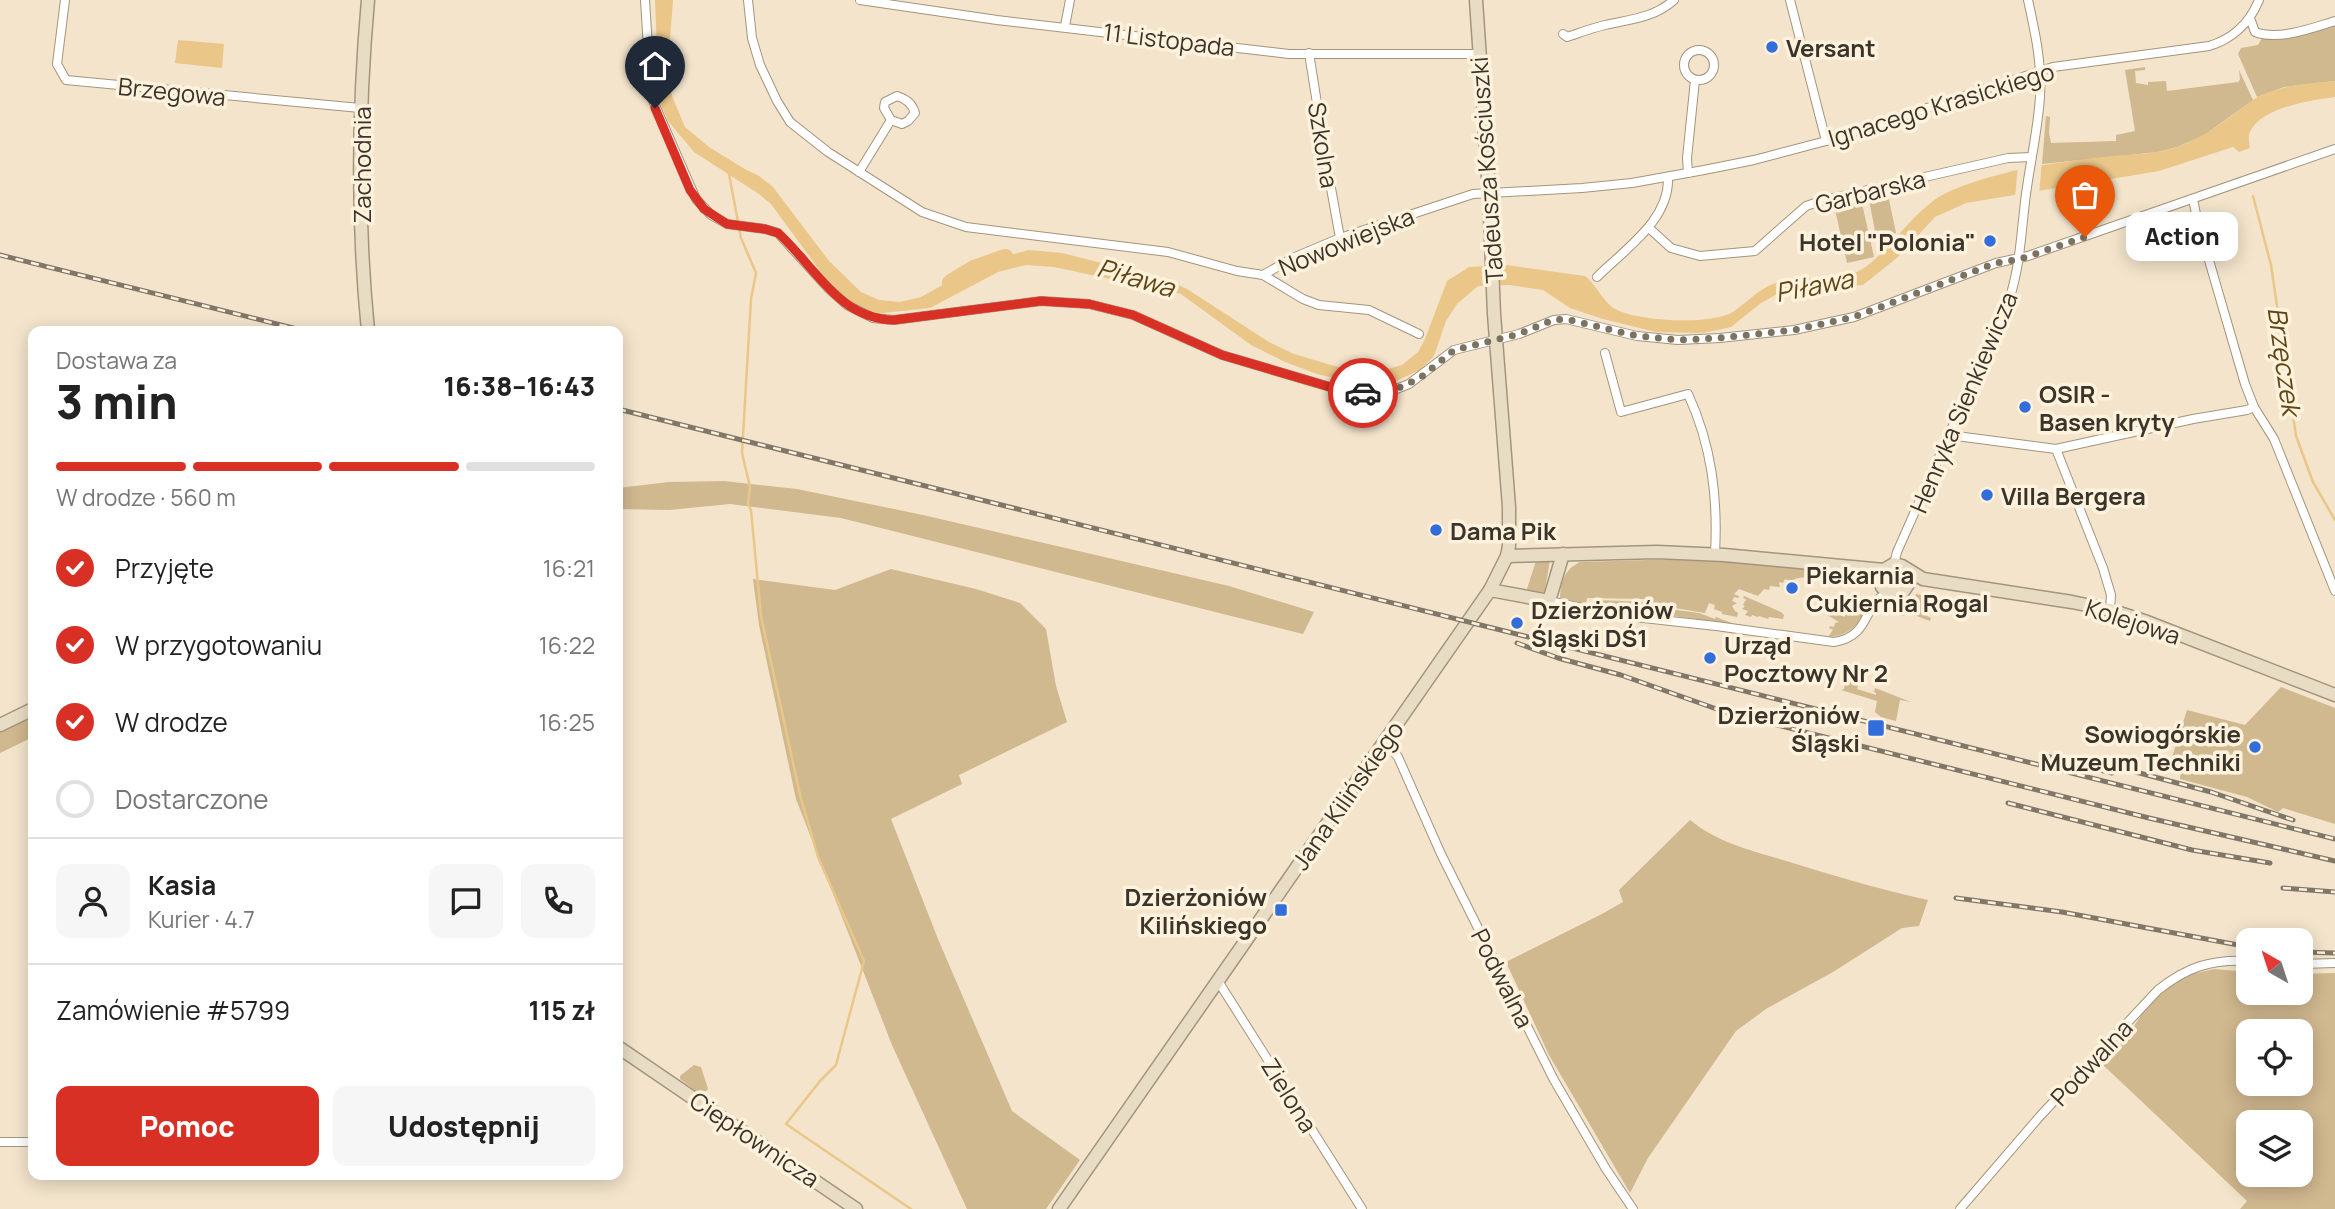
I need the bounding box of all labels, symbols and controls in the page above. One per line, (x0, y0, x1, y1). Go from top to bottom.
street label: 11 Listopada (1101, 15, 1237, 63)
place label: Versant (1786, 31, 1876, 64)
pin (625, 36, 685, 108)
marker: Versant (1764, 39, 1780, 55)
icon: home (636, 47, 674, 85)
street label: Ignacego Krasickiego (1824, 54, 2058, 154)
street label: Tadeusza Kościuszki (1462, 56, 1510, 284)
street label: Brzegowa (117, 69, 227, 113)
street label: Szkolna (1301, 100, 1347, 190)
street label: Zachodnia (345, 106, 378, 224)
street label: Garbarska (1811, 161, 1929, 221)
pin (2055, 165, 2115, 237)
icon: bag (2066, 176, 2104, 214)
street label: Nowowiejska (1273, 199, 1419, 283)
callout: Action (2127, 212, 2239, 262)
text: Action (2144, 220, 2220, 252)
place label: Hotel "Polonia" (1799, 225, 1976, 258)
marker: Hotel "Polonia" (1982, 233, 1998, 249)
water label: Piława (1093, 249, 1180, 306)
water label: Piława (1772, 260, 1858, 310)
street label: Henryka Sienkiewicza (1901, 286, 2025, 518)
water label: Brzęczek (2260, 305, 2311, 421)
text: Dostawa za (56, 344, 177, 376)
courier (1328, 358, 1398, 428)
text: 16:38–16:43 (444, 368, 595, 404)
text: 3 min (56, 370, 177, 433)
icon: car (1344, 374, 1382, 412)
place label: OSIR - Basen kryty (2039, 377, 2175, 438)
marker: OSIR - Basen kryty (2017, 399, 2033, 415)
place label: Villa Bergera (2001, 479, 2146, 512)
text: W drodze · 560 m (56, 481, 236, 513)
marker: Villa Bergera (1979, 487, 1995, 503)
place label: Dama Pik (1450, 514, 1557, 547)
marker: Dama Pik (1428, 522, 1444, 538)
icon: check (56, 549, 94, 587)
text: Przyjęte (115, 550, 214, 586)
text: 16:21 (543, 552, 595, 584)
place label: Piekarnia Cukiernia Rogal (1806, 558, 1989, 619)
marker: Piekarnia Cukiernia Rogal (1784, 580, 1800, 596)
street label: Kolejowa (2081, 590, 2185, 652)
place label: Dzierżoniów Śląski DŚ1 (1531, 593, 1673, 654)
marker: Dzierżoniów Śląski DŚ1 (1509, 615, 1525, 631)
icon: check (56, 626, 94, 664)
text: W przygotowaniu (115, 627, 322, 663)
place label: Urząd Pocztowy Nr 2 (1724, 628, 1888, 689)
text: 16:22 (539, 629, 595, 661)
marker: Urząd Pocztowy Nr 2 (1702, 650, 1718, 666)
place label: Dzierżoniów Śląski (1718, 698, 1860, 759)
icon: check (56, 703, 94, 741)
text: W drodze (115, 704, 228, 740)
text: 16:25 (538, 706, 595, 738)
street label: Jana Kilińskiego (1283, 714, 1411, 876)
place label: Sowiogórskie Muzeum Techniki (2040, 717, 2241, 778)
marker: Dzierżoniów Śląski (1866, 718, 1886, 738)
marker: Sowiogórskie Muzeum Techniki (2247, 739, 2263, 755)
text: Dostarczone (115, 781, 268, 817)
button: person (56, 864, 130, 938)
button: chat (429, 864, 503, 938)
button: phone (521, 864, 595, 938)
text: Kasia (148, 867, 216, 903)
place label: Dzierżoniów Kilińskiego (1125, 880, 1267, 941)
marker: Dzierżoniów Kilińskiego (1273, 902, 1289, 918)
text: Kurier · 4.7 (148, 903, 255, 935)
street label: Podwalna (1464, 923, 1542, 1033)
north arrow (2236, 928, 2314, 1004)
map controls (2236, 928, 2313, 1187)
text: Zamówienie #5799 (56, 992, 290, 1028)
text: 115 zł (529, 992, 595, 1028)
street label: Podwalna (2042, 1012, 2140, 1112)
button: locate (2236, 1019, 2313, 1096)
street label: Zielona (1254, 1052, 1326, 1138)
street label: Ciepłownicza (684, 1083, 826, 1195)
button: Pomoc (56, 1086, 319, 1166)
button: Udostępnij (333, 1086, 595, 1166)
button: layers (2236, 1110, 2313, 1187)

